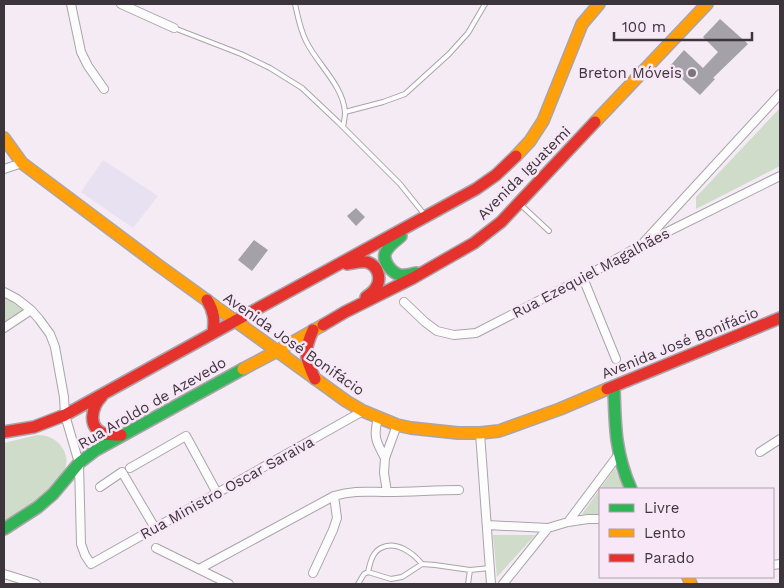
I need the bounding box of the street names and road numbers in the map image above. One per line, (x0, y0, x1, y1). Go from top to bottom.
street label: Avenida Iguatemi (474, 123, 574, 223)
street label: Rua Ezequiel Magalhães (509, 224, 673, 322)
street label: Avenida José Bonifácio (220, 288, 368, 400)
street label: Avenida José Bonifácio (599, 303, 761, 383)
street label: Rua Aroldo de Azevedo (75, 353, 229, 453)
street label: Rua Ministro Oscar Saraiva (137, 432, 317, 543)

